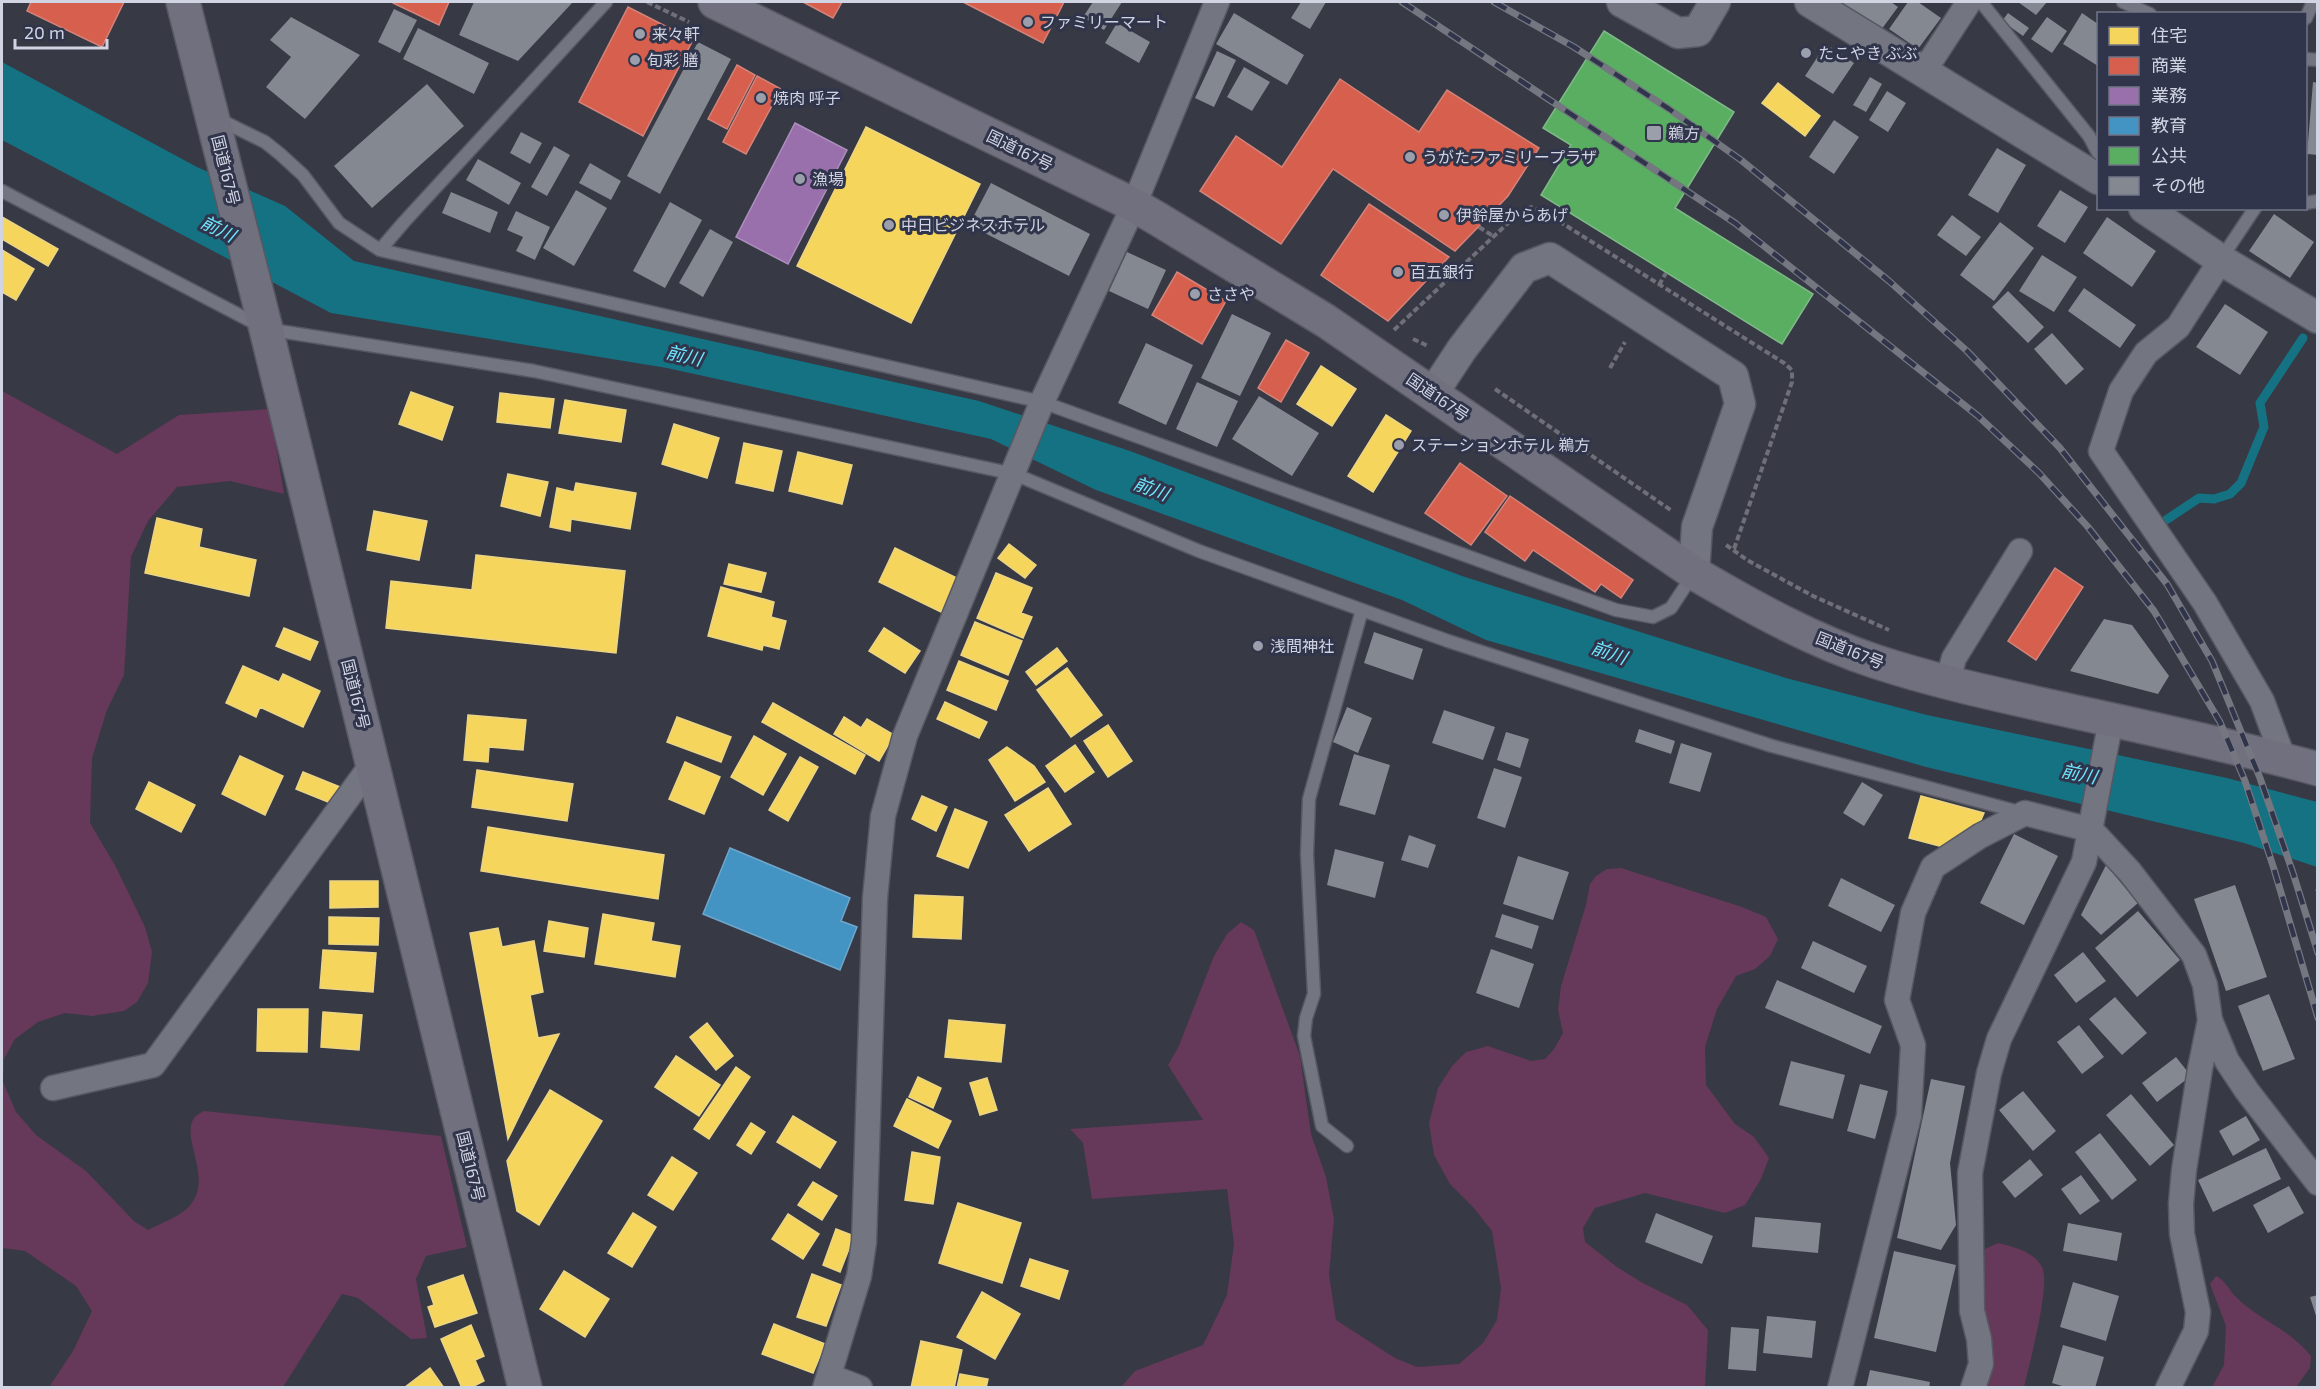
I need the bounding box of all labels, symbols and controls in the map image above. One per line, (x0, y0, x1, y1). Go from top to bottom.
scale bar (15, 12, 106, 50)
place label: ファミリーマート (1040, 12, 1168, 31)
legend (2097, 12, 2307, 210)
marker: ファミリーマート (1021, 15, 1035, 29)
text: 20 m (24, 21, 65, 43)
place label: 来々軒 (652, 24, 700, 43)
text: 住宅 (2151, 24, 2187, 46)
marker: 来々軒 (633, 27, 647, 41)
place label: たこやき ぶぶ (1818, 43, 1918, 62)
marker: たこやき ぶぶ (1799, 46, 1813, 60)
place label: 旬彩 膳 (647, 50, 699, 69)
marker: 旬彩 膳 (628, 53, 642, 67)
text: 商業 (2151, 54, 2187, 76)
text: 業務 (2151, 84, 2187, 106)
place label: 焼肉 呼子 (773, 88, 841, 107)
marker: 焼肉 呼子 (754, 91, 768, 105)
text: 教育 (2151, 114, 2187, 136)
place label: 鵜方 (1668, 123, 1700, 142)
marker: 鵜方 (1645, 124, 1663, 142)
street label: 国道167号 (984, 125, 1057, 174)
street label: 国道167号 (209, 133, 244, 207)
text: 公共 (2151, 144, 2187, 166)
place label: うがたファミリープラザ (1422, 147, 1597, 166)
marker: うがたファミリープラザ (1403, 150, 1417, 164)
place label: 漁場 (812, 169, 844, 188)
marker: 漁場 (793, 172, 807, 186)
text: その他 (2151, 174, 2205, 196)
place label: 伊鈴屋からあげ (1456, 205, 1568, 224)
marker: 伊鈴屋からあげ (1437, 208, 1451, 222)
water label: 前川 (197, 210, 241, 247)
place label: 中日ビジネスホテル (901, 215, 1045, 234)
marker: 中日ビジネスホテル (882, 218, 896, 232)
place label: 百五銀行 (1410, 262, 1474, 281)
marker: 百五銀行 (1391, 265, 1405, 279)
place label: ささや (1207, 284, 1255, 303)
marker: ささや (1188, 287, 1202, 301)
water label: 前川 (664, 340, 706, 370)
street label: 国道167号 (1403, 369, 1473, 425)
place label: ステーションホテル 鵜方 (1411, 435, 1590, 454)
marker: ステーションホテル 鵜方 (1392, 438, 1406, 452)
water label: 前川 (1131, 471, 1174, 506)
street label: 国道167号 (1813, 627, 1887, 672)
place label: 浅間神社 (1270, 636, 1334, 655)
water label: 前川 (1589, 636, 1632, 669)
marker: 浅間神社 (1251, 639, 1265, 653)
street label: 国道167号 (339, 657, 374, 731)
water label: 前川 (2059, 759, 2101, 788)
street label: 国道167号 (454, 1129, 489, 1203)

